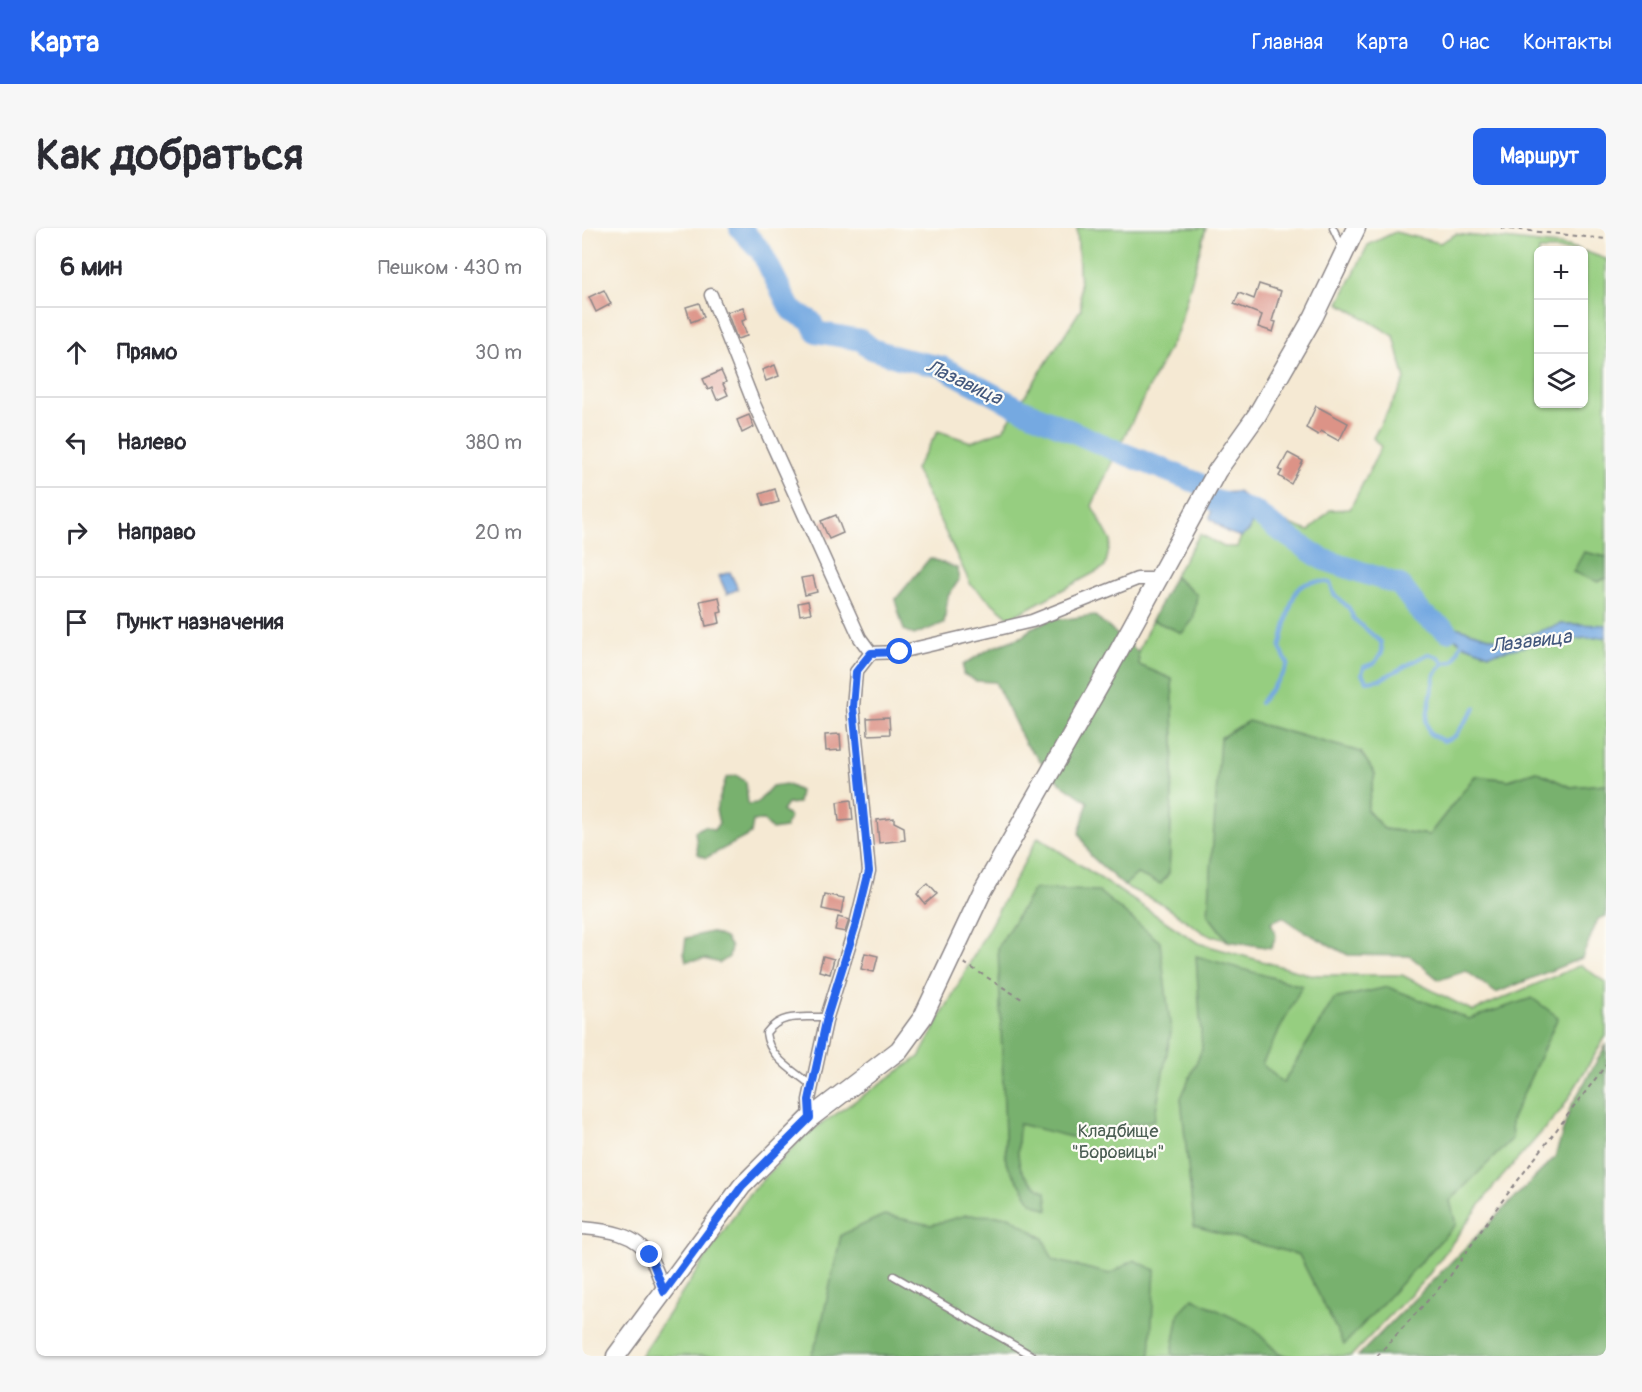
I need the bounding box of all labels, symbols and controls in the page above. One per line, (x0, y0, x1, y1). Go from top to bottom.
text: Карта (30, 25, 99, 60)
text: Главная (1252, 29, 1323, 56)
text: Карта (1356, 29, 1408, 56)
text: О нас (1441, 29, 1490, 56)
text: Контакты (1523, 29, 1612, 56)
button: Маршрут (1473, 128, 1606, 185)
text: Как добраться (36, 130, 303, 182)
map controls (1534, 246, 1588, 408)
button: + (1534, 246, 1588, 300)
text: 6 мин (60, 251, 122, 283)
text: Пешком · 430 m (378, 255, 522, 280)
button: − (1534, 300, 1588, 354)
icon: ahead (60, 336, 93, 369)
text: Прямо (117, 338, 177, 366)
text: 30 m (475, 340, 522, 365)
water label: Лазавица (922, 354, 1007, 411)
button: layers (1534, 354, 1588, 408)
icon: left (60, 426, 93, 459)
text: Налево (117, 428, 186, 456)
text: 380 m (465, 430, 522, 455)
icon: right (60, 516, 93, 549)
text: Направо (117, 518, 196, 546)
text: 20 m (475, 520, 522, 545)
icon: arrive (60, 606, 93, 639)
text: Пункт назначения (117, 608, 284, 636)
water label: Лазавица (1489, 623, 1574, 658)
route start (886, 638, 912, 664)
park label: Кладбище "Боровицы" (1072, 1120, 1164, 1164)
route end (636, 1241, 662, 1267)

